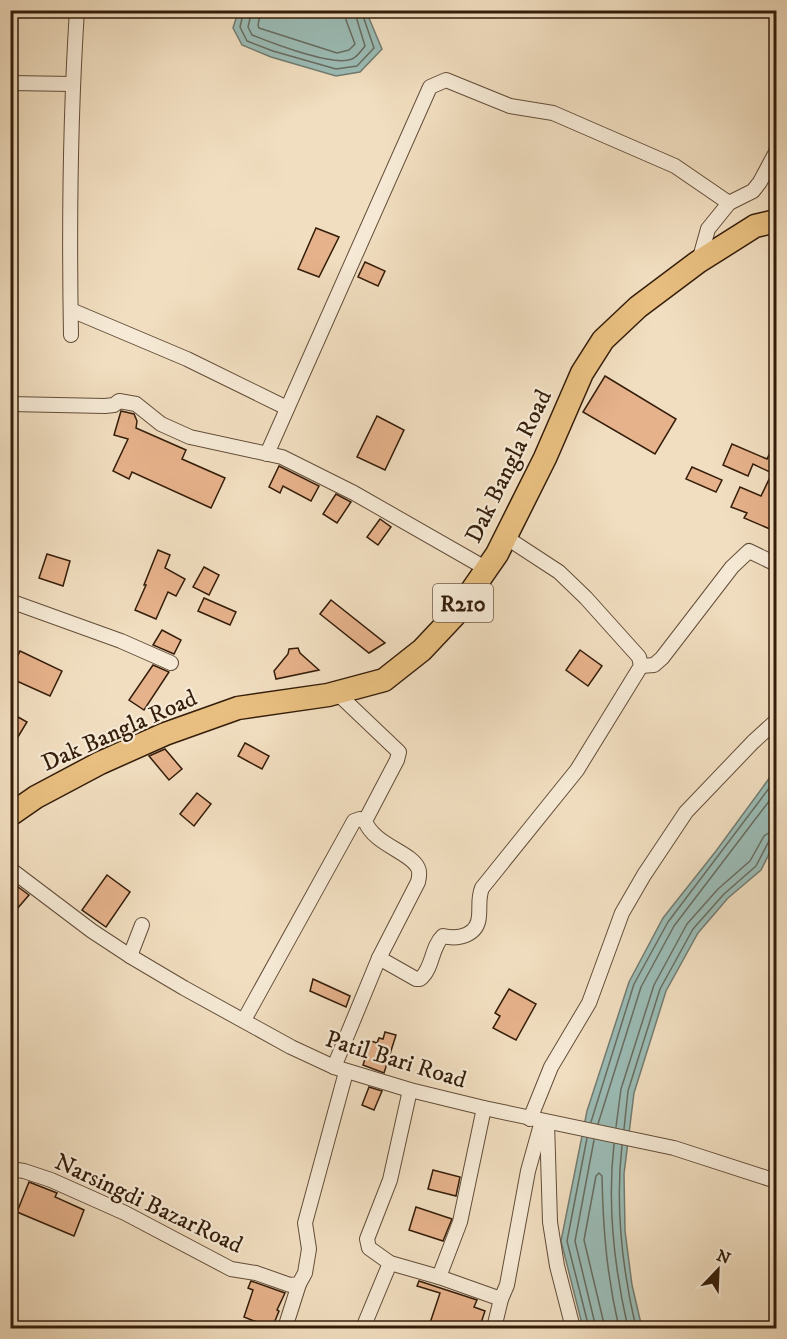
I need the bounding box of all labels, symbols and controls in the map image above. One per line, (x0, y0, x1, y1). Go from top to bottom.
street label: Dak Bangla Road (459, 385, 559, 548)
road number: R210 (433, 584, 493, 622)
street label: Dak Bangla Road (37, 683, 202, 779)
street label: Patil Bari Road (322, 1024, 470, 1096)
street label: Narsingdi BazarRoad (50, 1147, 248, 1261)
north arrow (688, 1240, 748, 1300)
text: N (714, 1245, 733, 1269)

